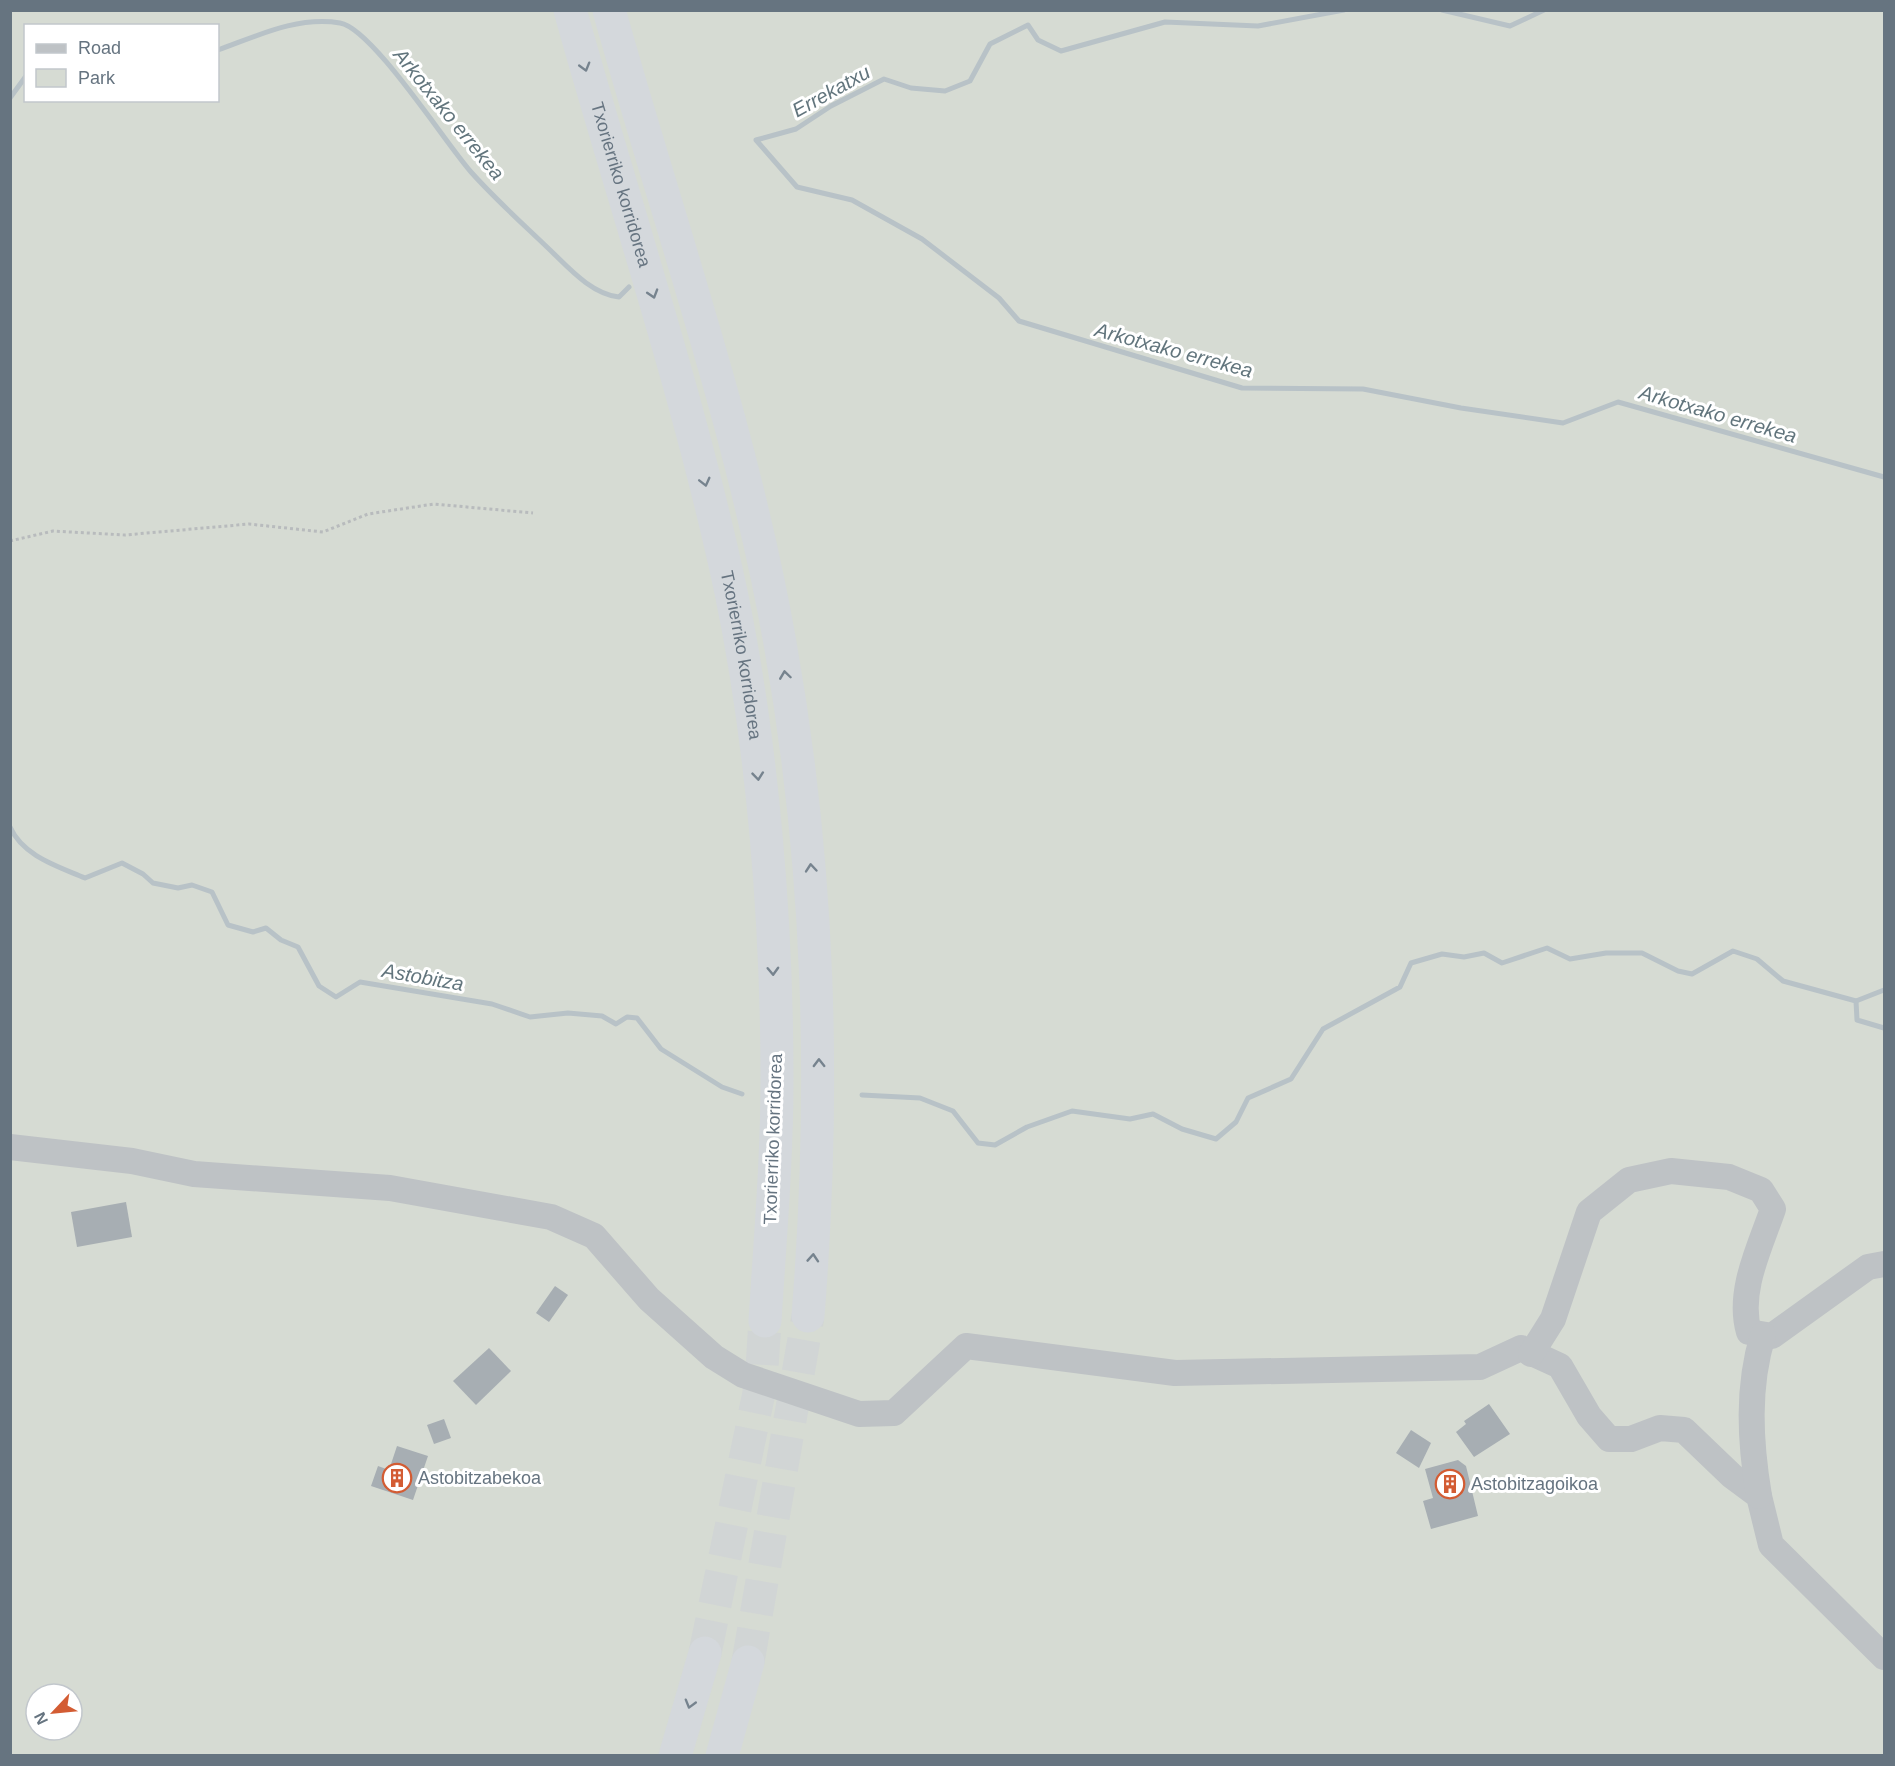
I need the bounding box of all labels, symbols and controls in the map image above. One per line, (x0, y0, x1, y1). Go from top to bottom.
legend (24, 24, 219, 102)
text: Road (78, 38, 121, 58)
water label: Arkotxako errekea (389, 43, 509, 184)
water label: Errekatxu (788, 61, 874, 121)
one-way arrow (578, 62, 591, 72)
text: Park (78, 68, 116, 88)
street label: Txorierriko korridorea (587, 100, 655, 271)
one-way arrow (646, 288, 658, 299)
water label: Arkotxako errekea (1092, 318, 1255, 382)
water label: Arkotxako errekea (1636, 381, 1799, 447)
one-way arrow (698, 477, 711, 487)
street label: Txorierriko korridorea (717, 569, 766, 742)
one-way arrow (780, 670, 792, 679)
one-way arrow (751, 772, 764, 781)
one-way arrow (805, 863, 818, 873)
water label: Astobitza (380, 959, 465, 995)
one-way arrow (767, 966, 780, 975)
street label: Txorierriko korridorea (760, 1052, 786, 1225)
one-way arrow (813, 1058, 825, 1067)
one-way arrow (806, 1253, 819, 1262)
building icon: Astobitzabekoa (381, 1462, 413, 1494)
place label: Astobitzabekoa (418, 1468, 542, 1488)
building icon: Astobitzagoikoa (1434, 1468, 1466, 1500)
place label: Astobitzagoikoa (1471, 1474, 1599, 1494)
north arrow (24, 1682, 84, 1742)
one-way arrow (685, 1698, 697, 1709)
text: N (31, 1709, 51, 1727)

